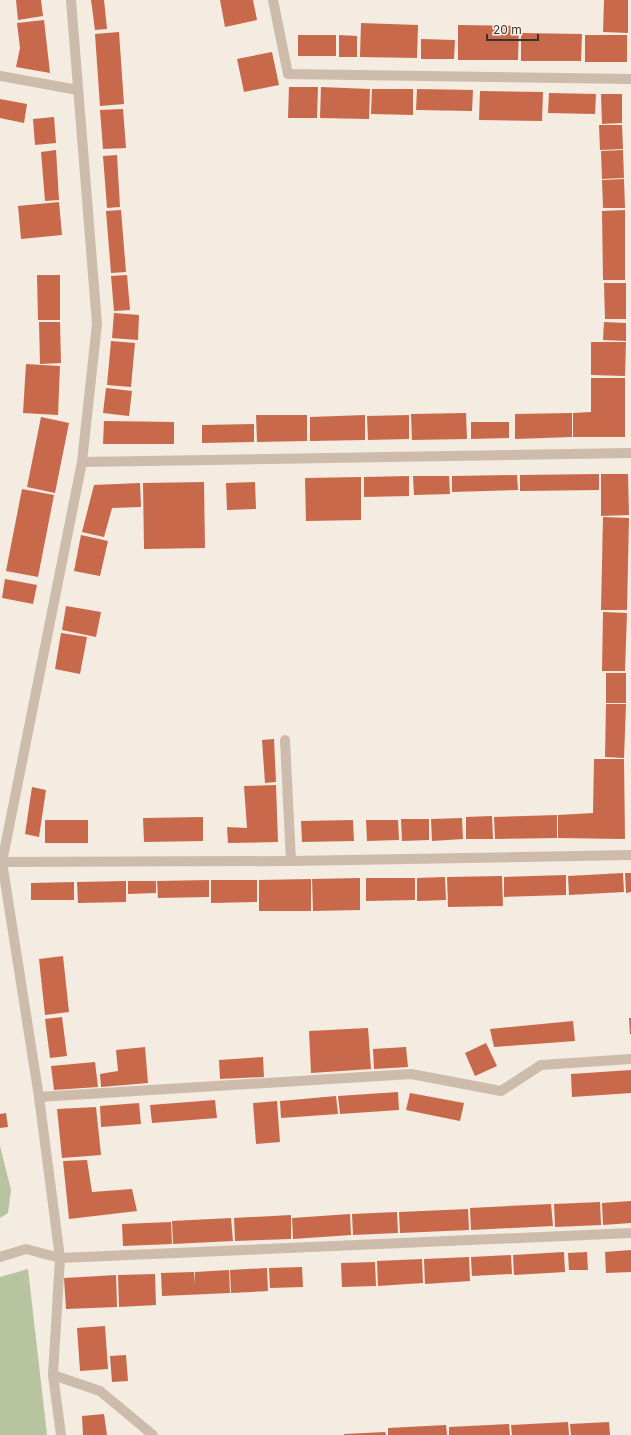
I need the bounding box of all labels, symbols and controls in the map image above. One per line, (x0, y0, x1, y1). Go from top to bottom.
scale bar (487, 16, 538, 42)
text: 20 m (493, 22, 522, 37)

